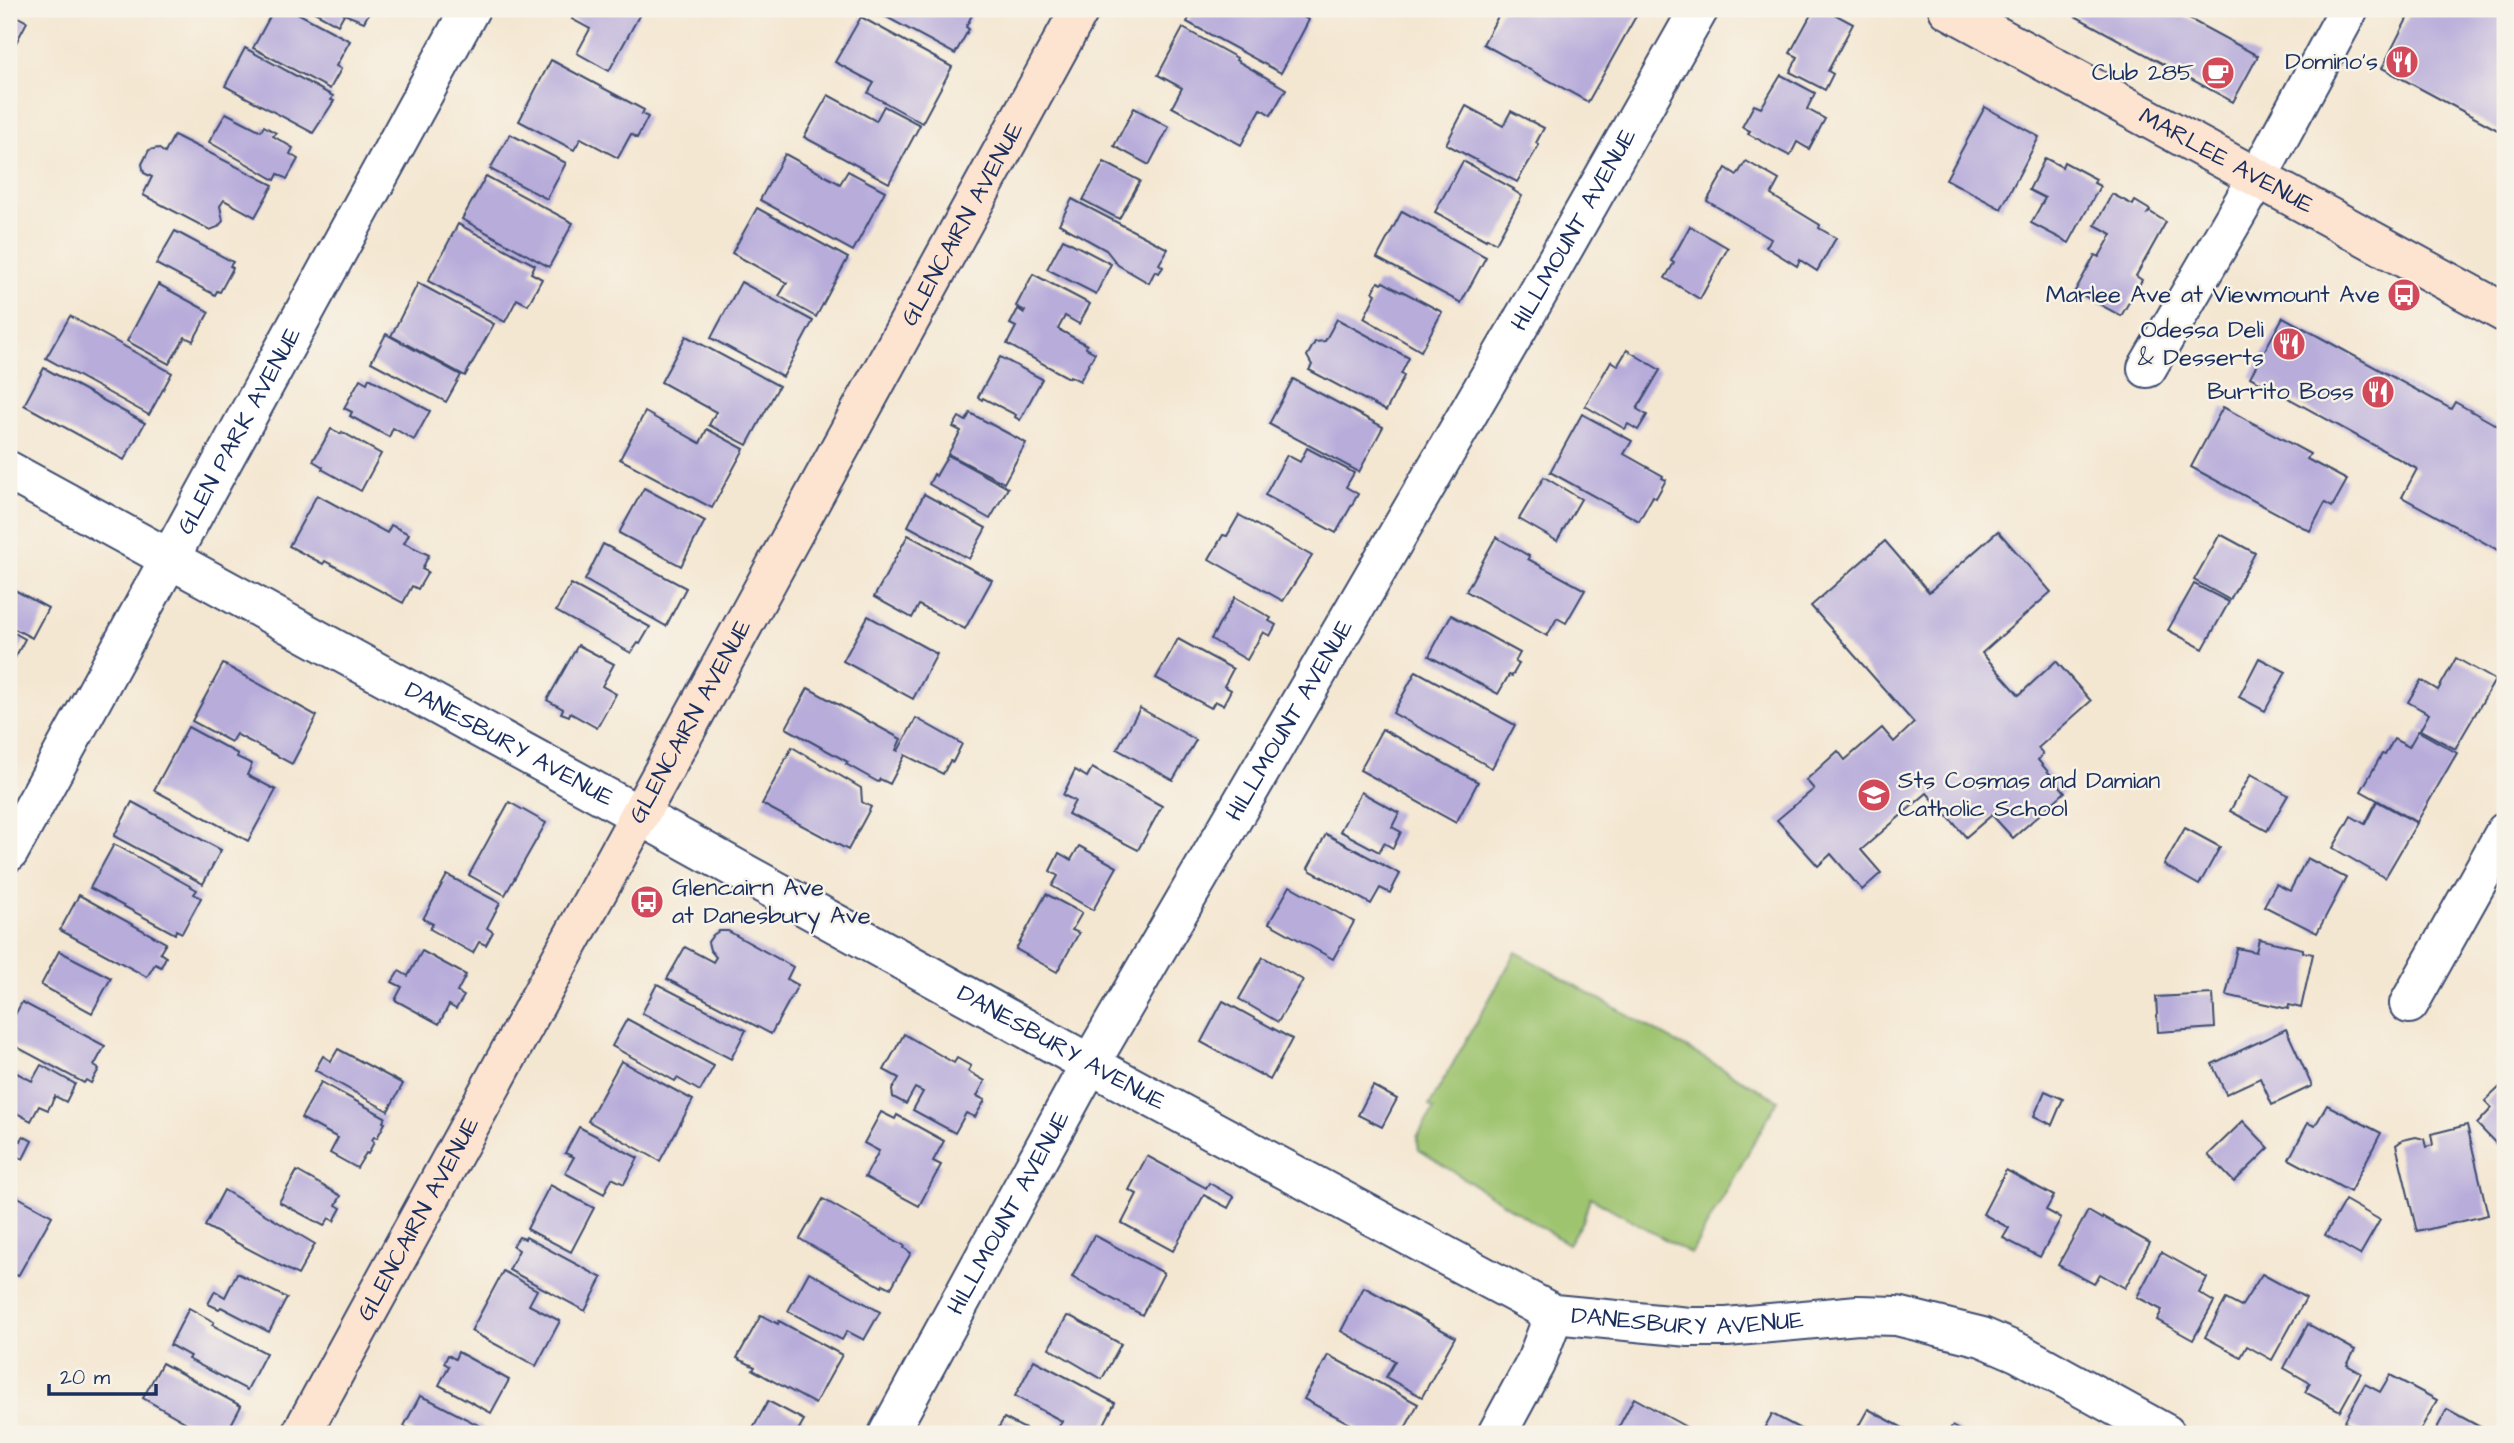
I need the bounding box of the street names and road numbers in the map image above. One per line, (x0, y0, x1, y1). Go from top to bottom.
street label: MARLEE AVENUE (2133, 99, 2320, 222)
street label: GLENCAIRN AVENUE (893, 116, 1032, 332)
street label: HILLMOUNT AVENUE (1503, 122, 1645, 337)
street label: GLEN PARK AVENUE (169, 321, 310, 541)
street label: GLENCAIRN AVENUE (621, 613, 760, 830)
street label: HILLMOUNT AVENUE (1218, 613, 1362, 827)
street label: DANESBURY AVENUE (399, 674, 620, 815)
street label: DANESBURY AVENUE (951, 977, 1171, 1119)
street label: HILLMOUNT AVENUE (939, 1105, 1078, 1321)
street label: GLENCAIRN AVENUE (349, 1111, 488, 1327)
street label: DANESBURY AVENUE (1570, 1299, 1805, 1344)

